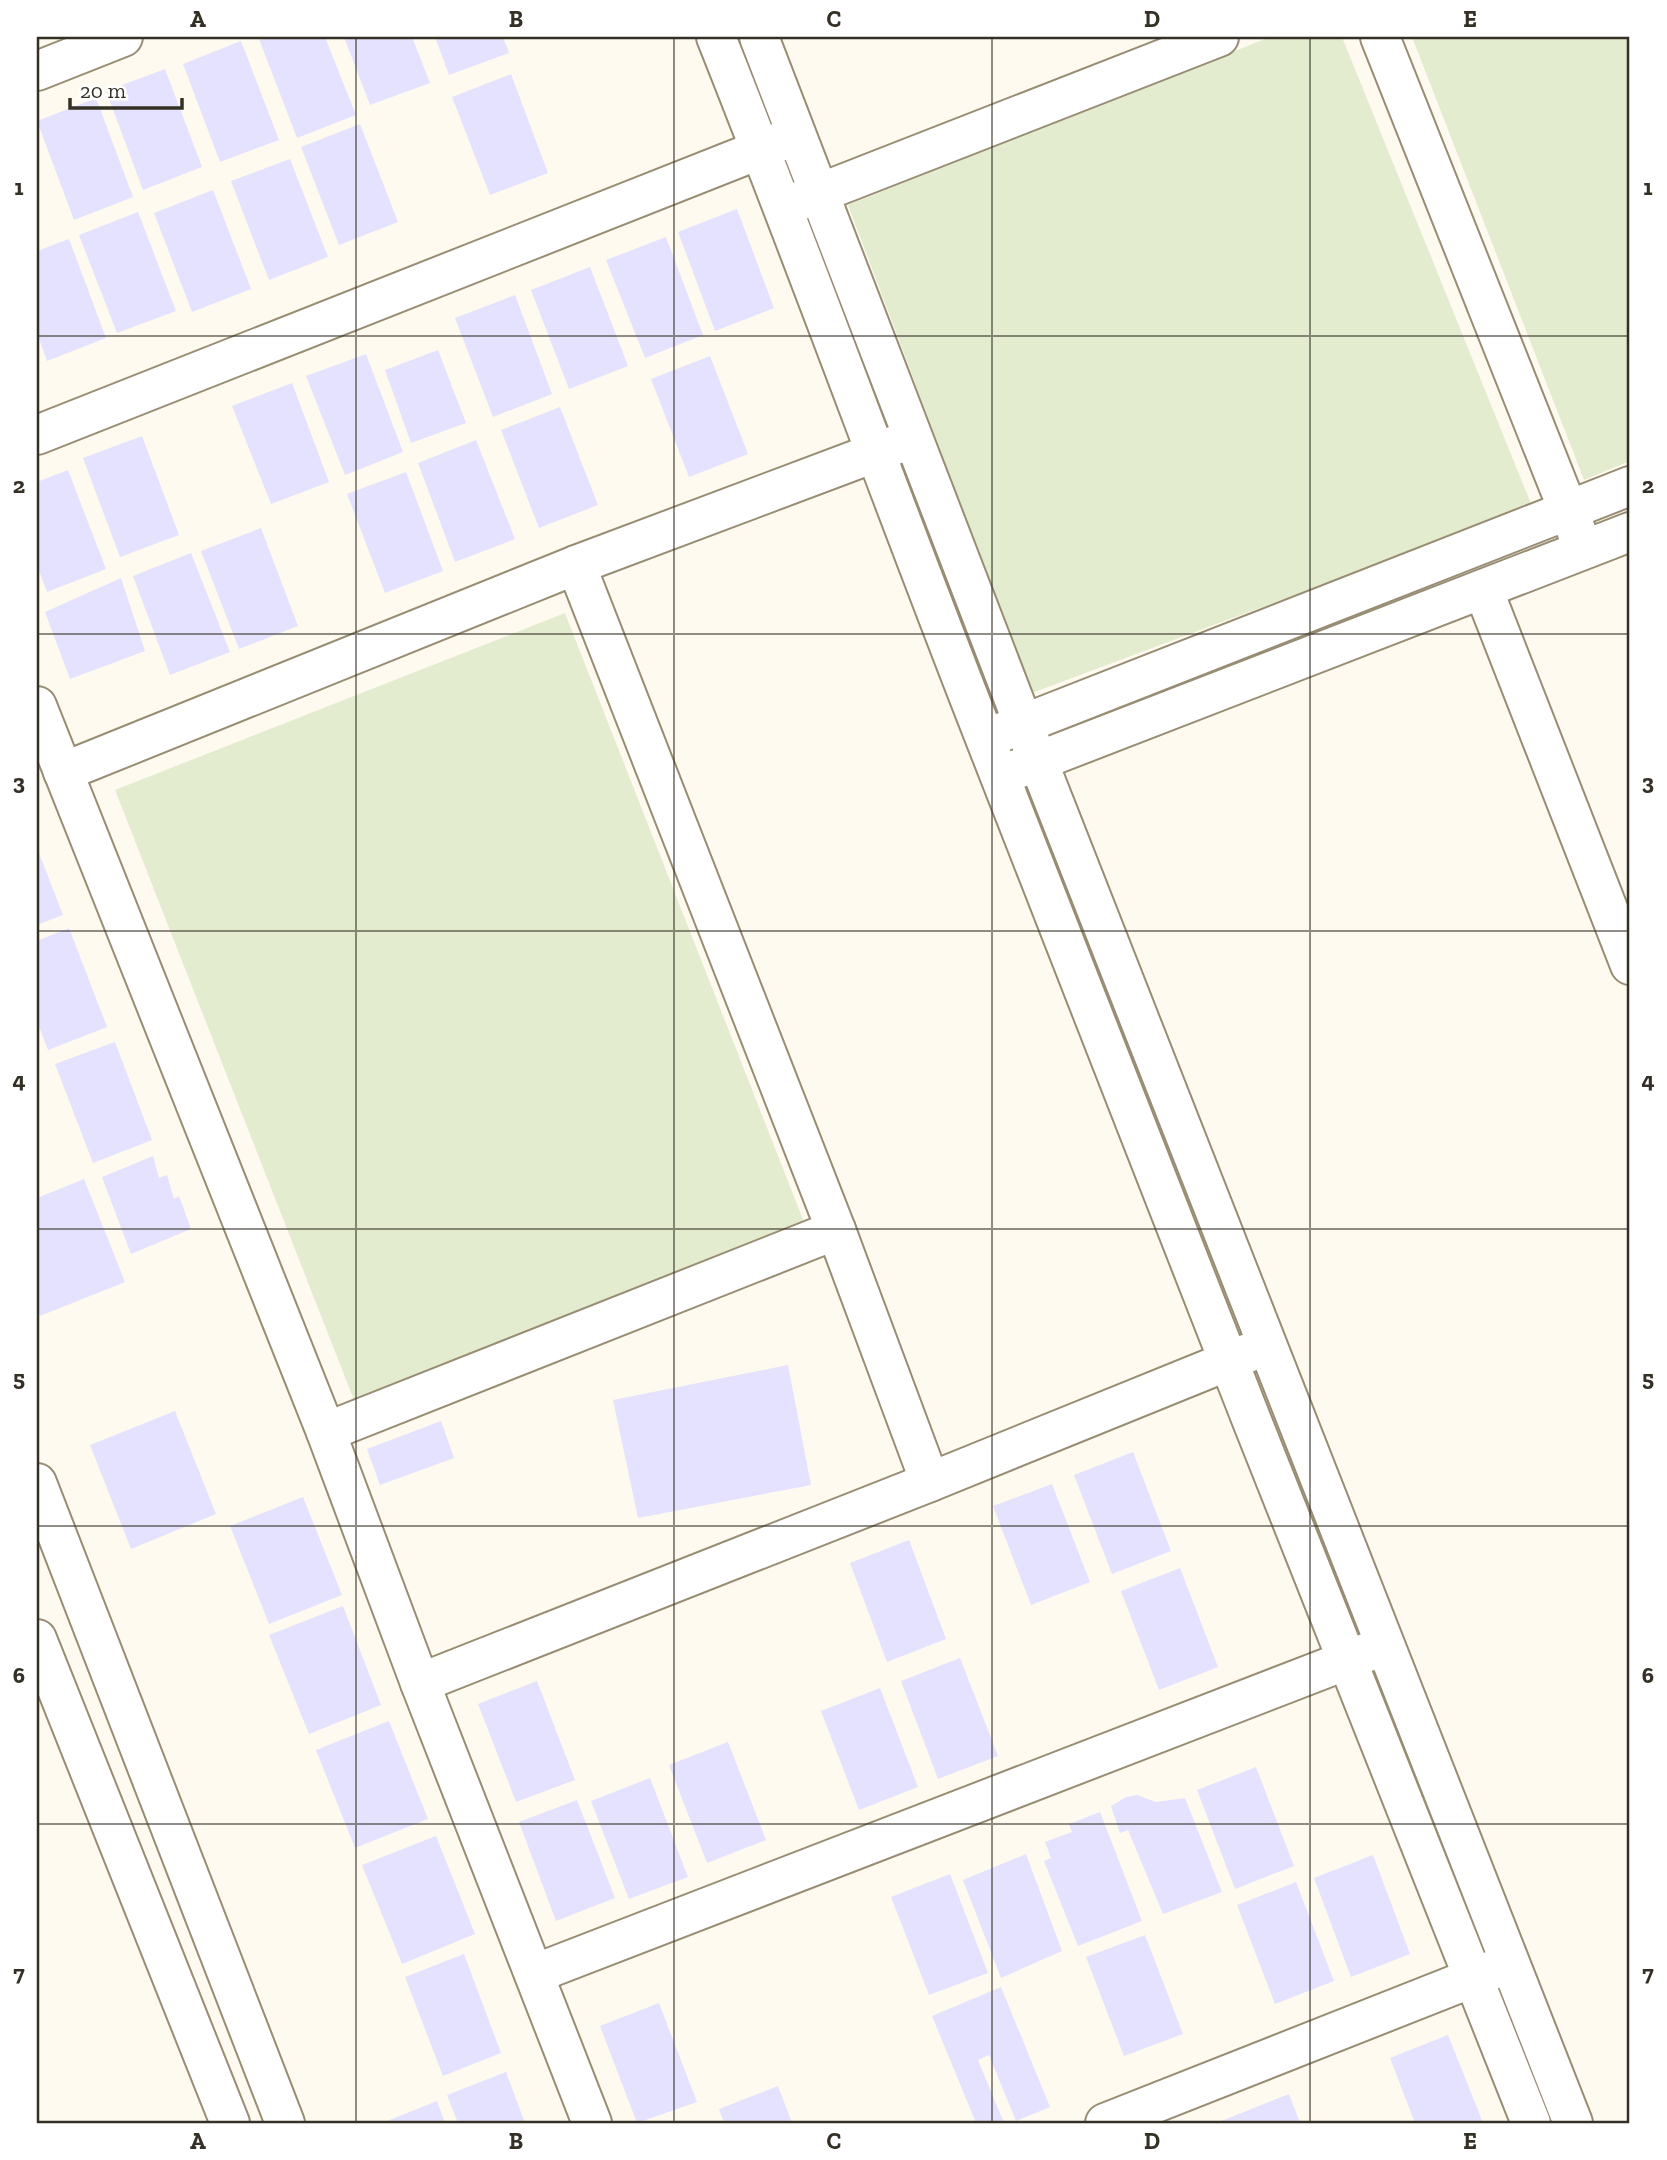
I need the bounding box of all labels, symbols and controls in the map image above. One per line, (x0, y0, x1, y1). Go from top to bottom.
text: A (190, 5, 206, 33)
text: B (509, 5, 523, 33)
text: C (827, 5, 841, 33)
text: D (1144, 5, 1160, 33)
text: E (1463, 5, 1477, 33)
scale bar (70, 66, 182, 110)
text: 20 m (80, 78, 126, 103)
text: 1 (14, 173, 24, 201)
text: 1 (1643, 173, 1653, 201)
text: 2 (13, 471, 25, 499)
text: 2 (1642, 471, 1654, 499)
text: 3 (13, 768, 25, 796)
text: 3 (1642, 768, 1654, 796)
text: 4 (12, 1066, 26, 1094)
text: 4 (1641, 1066, 1655, 1094)
text: 5 (13, 1364, 25, 1392)
text: 5 (1642, 1364, 1654, 1392)
text: 6 (13, 1661, 25, 1689)
text: 6 (1642, 1661, 1654, 1689)
text: 7 (13, 1959, 25, 1987)
text: 7 (1642, 1959, 1654, 1987)
text: A (190, 2127, 206, 2155)
text: B (509, 2127, 523, 2155)
text: C (827, 2127, 841, 2155)
text: D (1144, 2127, 1160, 2155)
text: E (1463, 2127, 1477, 2155)

